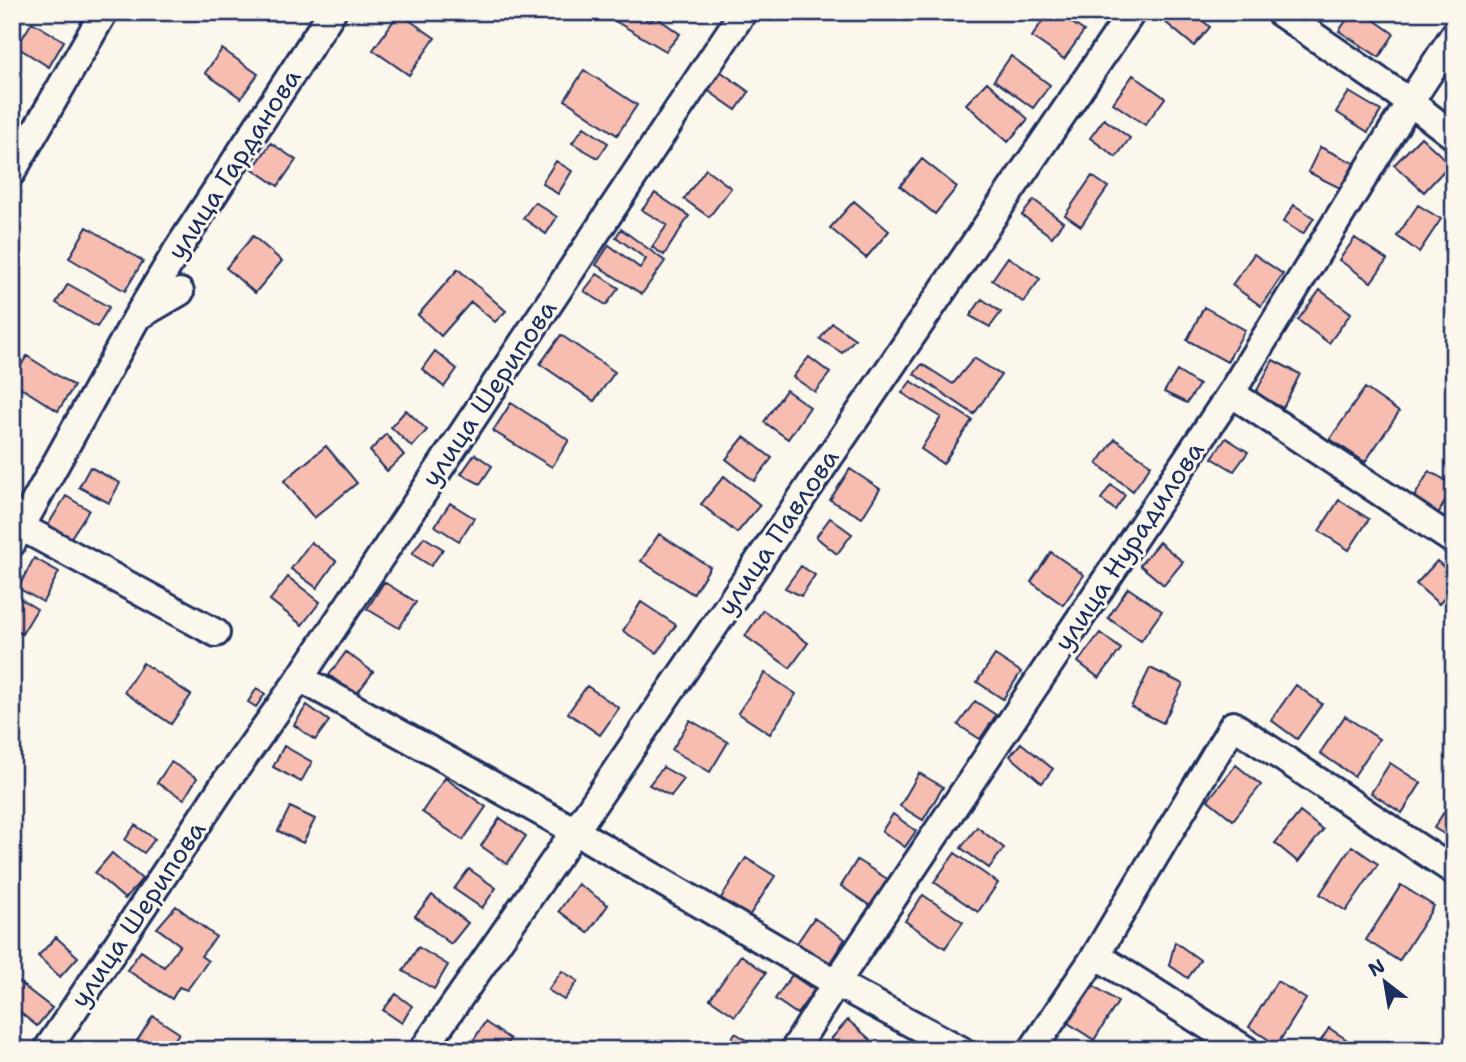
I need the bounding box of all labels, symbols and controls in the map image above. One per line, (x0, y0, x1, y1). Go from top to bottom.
street label: улица Гарданова (159, 62, 308, 266)
street label: улица Шерипова (413, 292, 564, 493)
street label: улица Нурадилова (1045, 434, 1212, 657)
street label: улица Павлова (709, 441, 846, 622)
street label: улица Шерипова (62, 813, 213, 1014)
north arrow (1350, 946, 1420, 1016)
text: N (1364, 953, 1389, 982)

